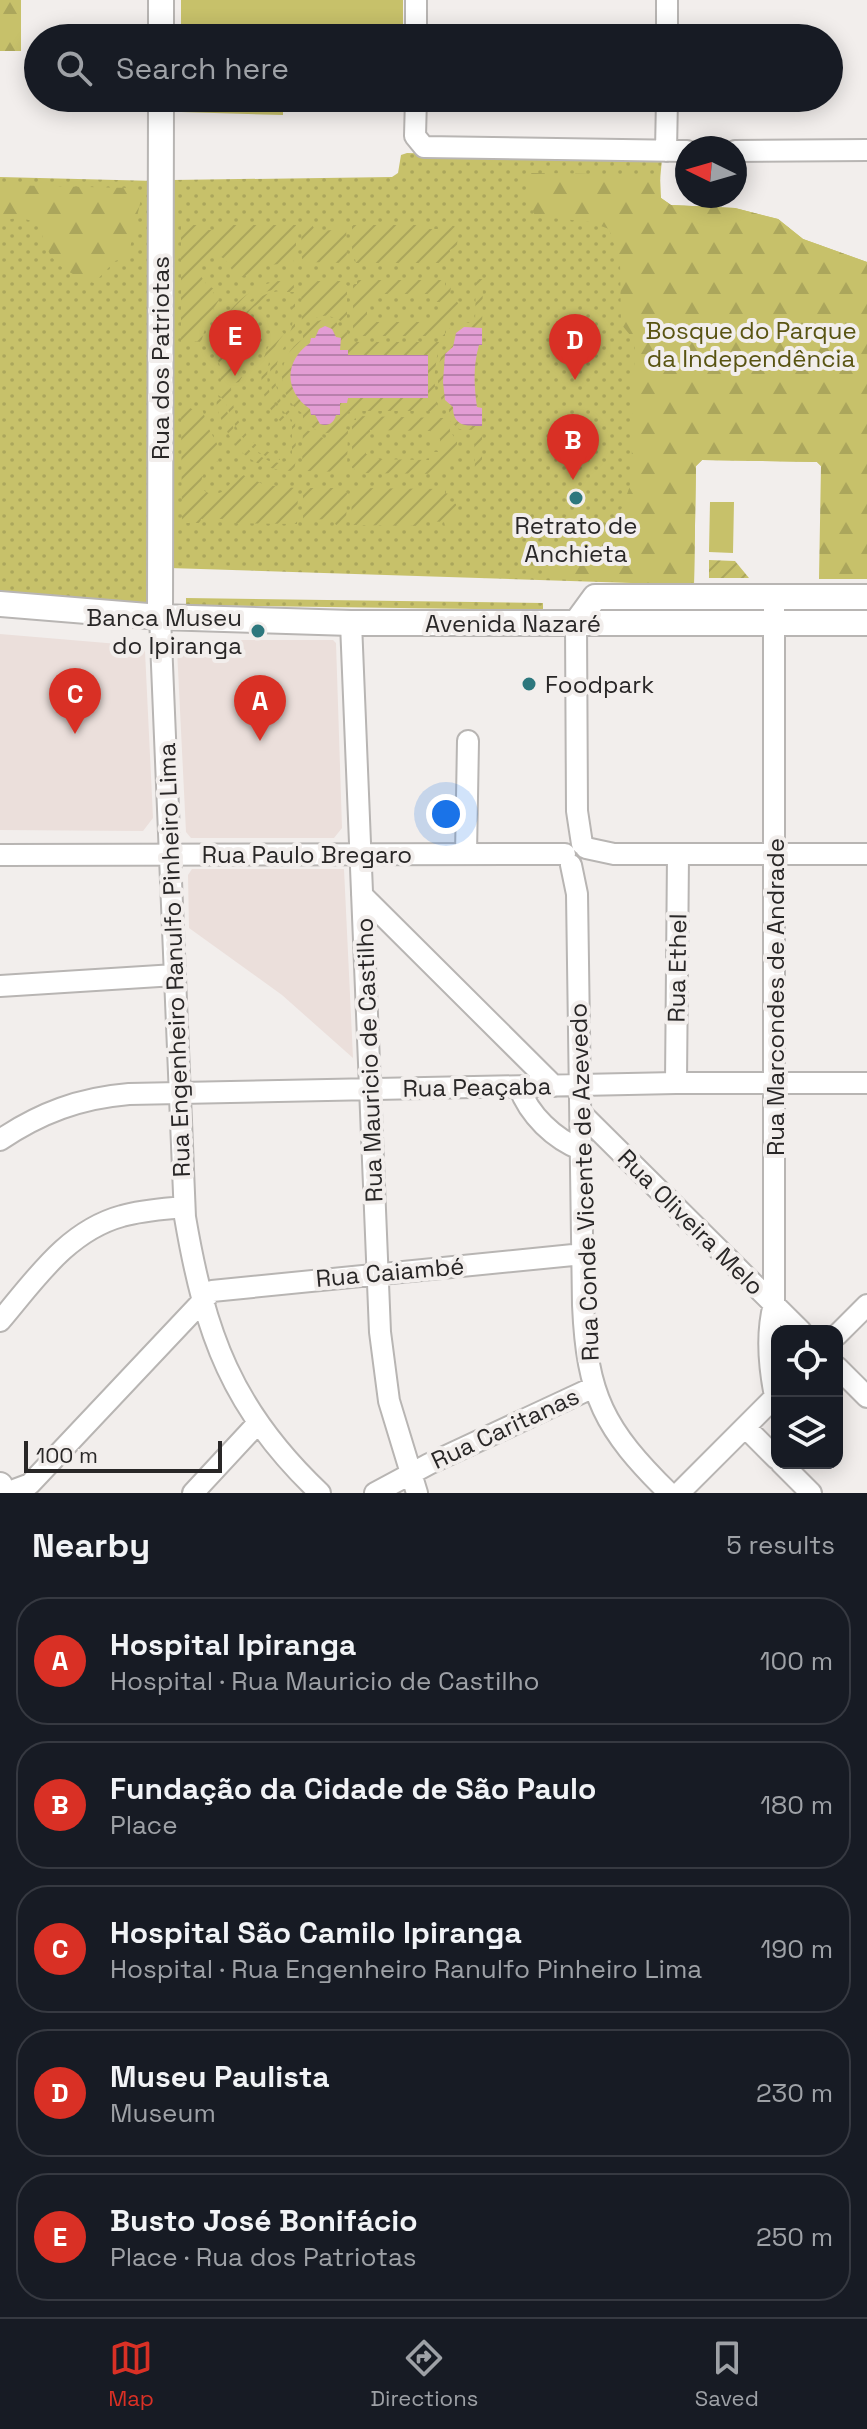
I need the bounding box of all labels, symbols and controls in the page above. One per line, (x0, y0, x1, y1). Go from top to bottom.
search box (24, 24, 843, 112)
icon: search (52, 46, 96, 90)
text: Search here (116, 49, 289, 88)
north arrow (675, 136, 747, 208)
street label: Rua dos Patriotas (145, 256, 176, 460)
pin: E (209, 310, 261, 376)
pin: D (549, 314, 601, 380)
park label: Bosque do Parque da Independência (645, 315, 857, 374)
pin: B (547, 414, 599, 480)
marker: Retrato de Anchieta (567, 489, 585, 507)
place label: Retrato de Anchieta (515, 510, 637, 569)
place label: Banca Museu do Ipiranga (86, 602, 242, 661)
street label: Avenida Nazaré (425, 608, 601, 639)
marker: Banca Museu do Ipiranga (249, 622, 267, 640)
pin: C (49, 668, 101, 734)
place label: Foodpark (545, 669, 654, 700)
pin: A (234, 675, 286, 741)
marker: Foodpark (520, 675, 538, 693)
street label: Rua Engenheiro Ranulfo Pinheiro Lima (151, 742, 197, 1178)
your location (426, 794, 466, 834)
street label: Rua Marcondes de Andrade (760, 838, 791, 1156)
street label: Rua Paulo Bregaro (202, 839, 412, 870)
street label: Rua Ethel (661, 913, 693, 1023)
street label: Rua Mauricio de Castilho (349, 917, 389, 1203)
street label: Rua Conde Vicente de Azevedo (562, 1002, 606, 1362)
street label: Rua Peaçaba (402, 1070, 552, 1104)
street label: Rua Oliveira Melo (611, 1142, 771, 1302)
street label: Rua Caiambé (314, 1250, 466, 1294)
map controls (771, 1325, 843, 1469)
button: locate (771, 1325, 843, 1397)
street label: Rua Caritanas (426, 1380, 584, 1476)
button: layers (771, 1397, 843, 1469)
scale bar (24, 1437, 222, 1473)
text: 100 m (36, 1441, 98, 1469)
text: Nearby (32, 1524, 150, 1567)
text: 5 results (726, 1528, 835, 1562)
text: Hospital Ipiranga (110, 1625, 356, 1664)
text: A (52, 1644, 68, 1678)
text: 100 m (760, 1644, 833, 1678)
text: Hospital · Rua Mauricio de Castilho (110, 1664, 540, 1698)
text: Fundação da Cidade de São Paulo (110, 1769, 596, 1808)
text: B (51, 1788, 69, 1822)
text: 180 m (760, 1788, 833, 1822)
text: Place (110, 1808, 178, 1842)
text: Hospital São Camilo Ipiranga (110, 1913, 522, 1952)
text: C (52, 1932, 68, 1966)
text: 190 m (761, 1932, 833, 1966)
text: Hospital · Rua Engenheiro Ranulfo Pinheiro Lima (110, 1952, 702, 1986)
text: Museu Paulista (110, 2057, 330, 2096)
text: D (51, 2076, 69, 2110)
text: 230 m (756, 2076, 833, 2110)
text: Museum (110, 2096, 216, 2130)
text: Busto José Bonifácio (110, 2201, 418, 2240)
text: E (53, 2220, 67, 2254)
text: 250 m (756, 2220, 833, 2254)
text: Place · Rua dos Patriotas (110, 2240, 417, 2274)
tab: Map (108, 2336, 154, 2412)
tab: Directions (370, 2336, 478, 2412)
tab: Saved (695, 2336, 759, 2412)

